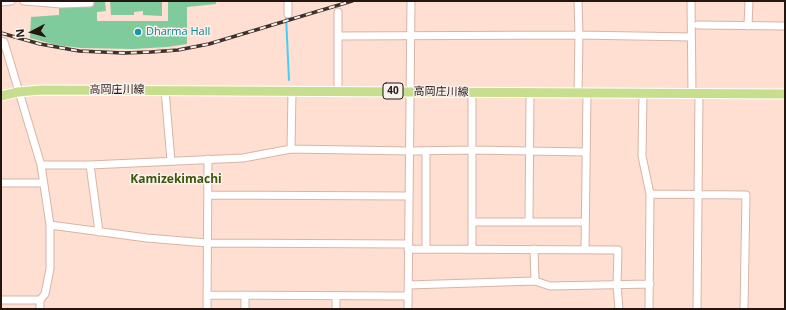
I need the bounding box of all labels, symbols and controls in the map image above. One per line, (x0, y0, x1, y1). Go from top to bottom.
north arrow (12, 12, 52, 52)
place label: Dharma Hall (146, 25, 210, 39)
marker: Dharma Hall (133, 27, 143, 37)
text: N (12, 28, 27, 39)
street label: 高岡庄川線 (90, 83, 144, 97)
road number: 40 (383, 83, 403, 99)
street label: 高岡庄川線 (413, 85, 469, 99)
district label: Kamizekimachi (130, 173, 222, 187)

